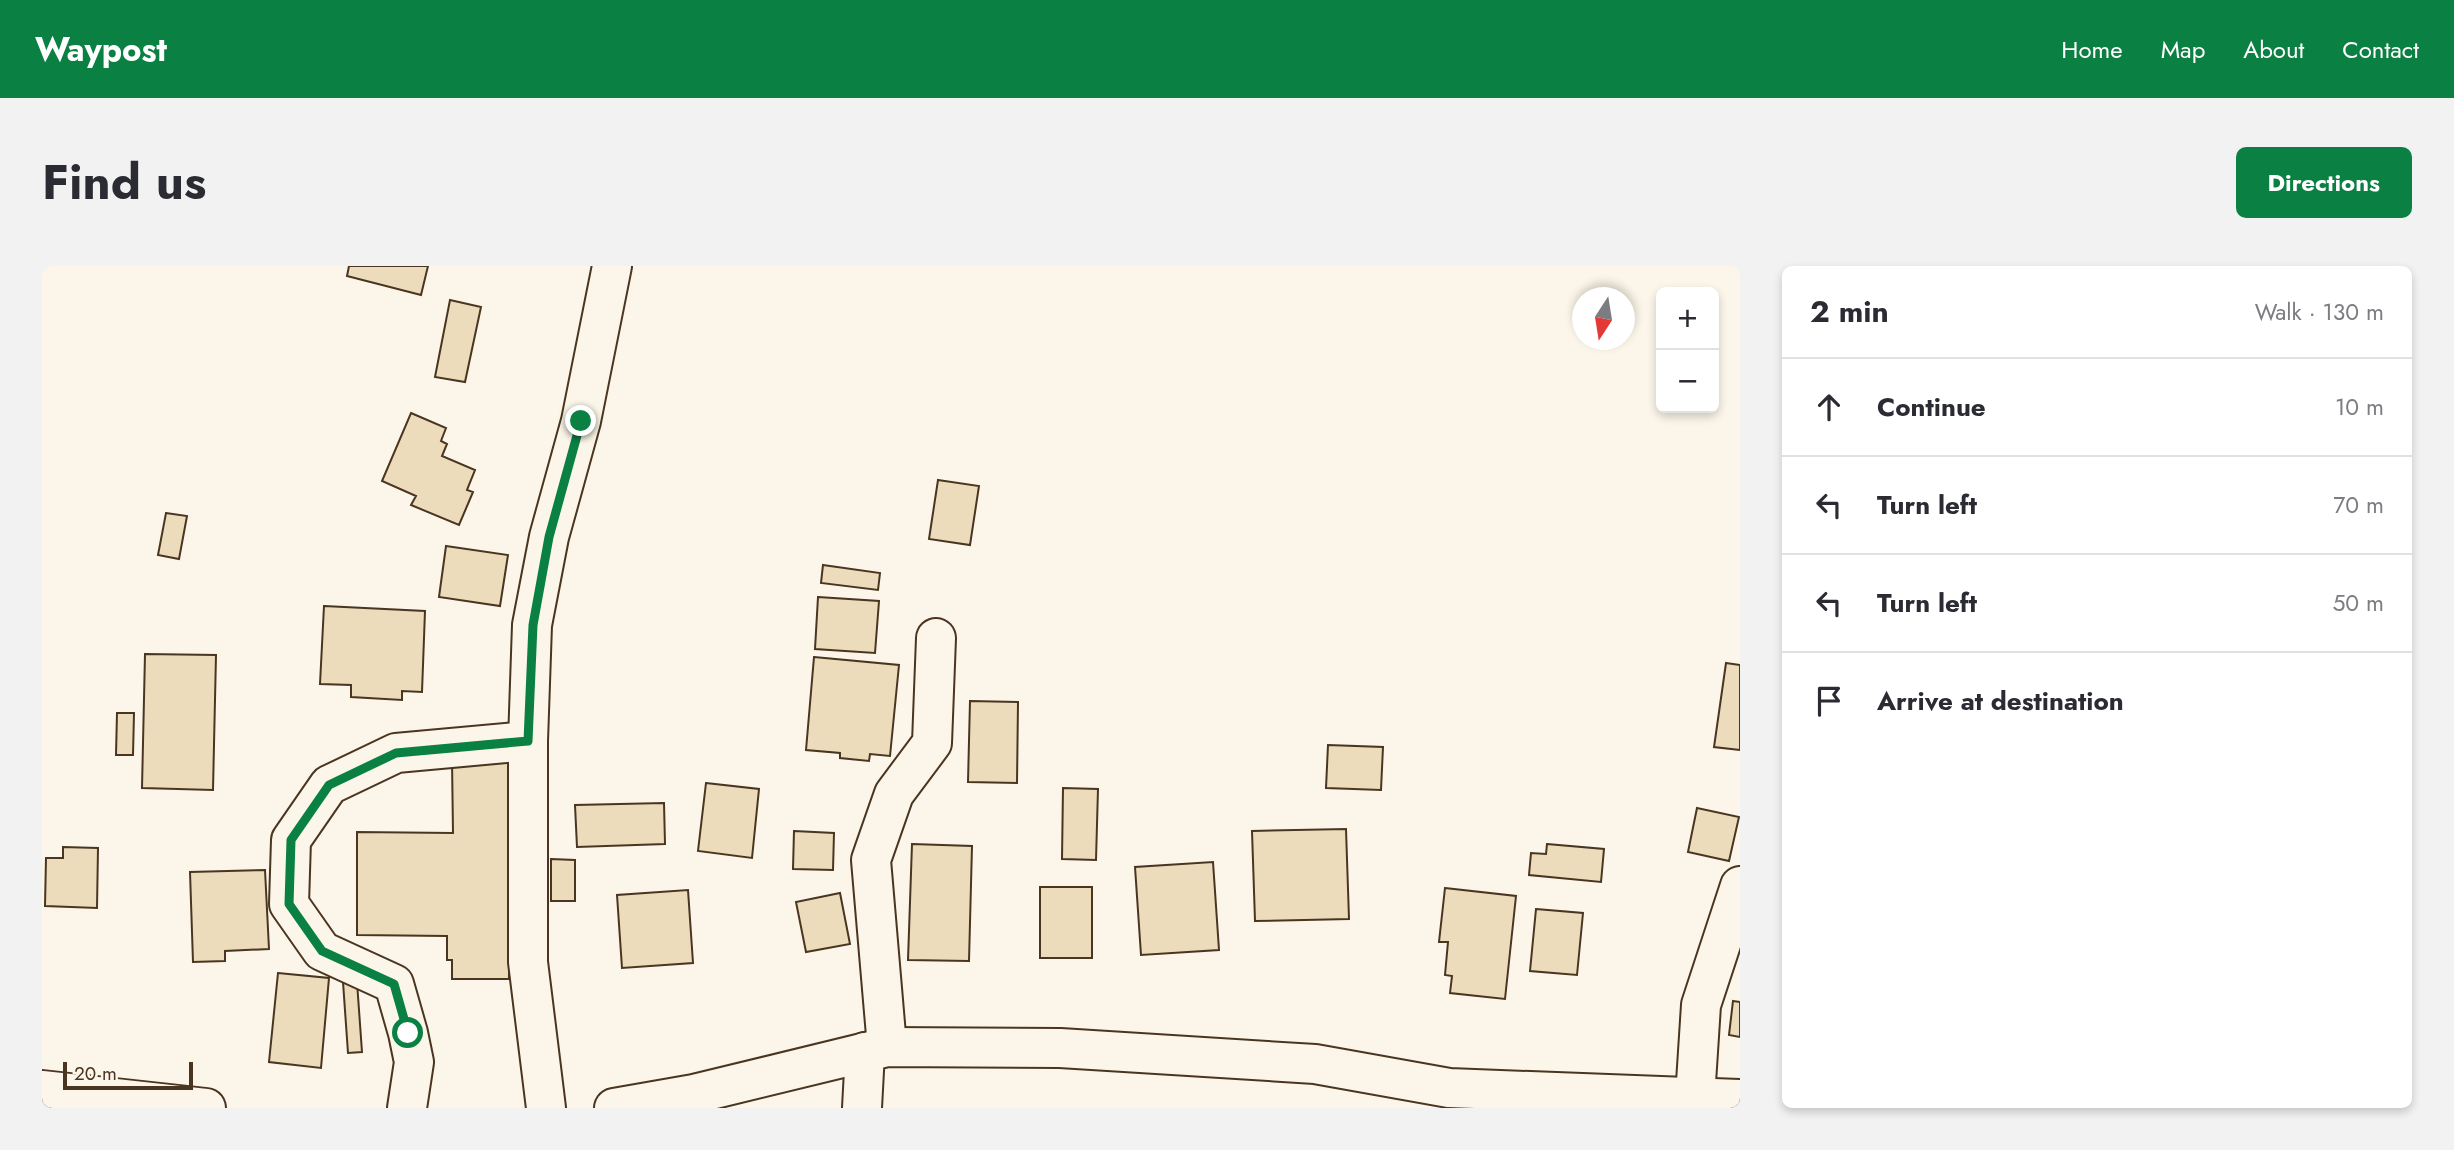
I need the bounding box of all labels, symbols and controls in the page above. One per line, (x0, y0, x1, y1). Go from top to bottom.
text: Waypost (35, 26, 167, 73)
text: Home (2061, 32, 2123, 67)
text: Map (2161, 32, 2205, 67)
text: About (2243, 32, 2304, 67)
text: Contact (2342, 32, 2419, 67)
text: Find us (42, 147, 206, 217)
button: Directions (2236, 147, 2412, 218)
north arrow (1572, 287, 1635, 350)
map controls (1656, 287, 1719, 413)
button: + (1656, 287, 1719, 350)
text: 2 min (1810, 290, 1889, 333)
text: Walk · 130 m (2255, 295, 2384, 329)
button: − (1656, 350, 1719, 413)
icon: ahead (1810, 388, 1848, 426)
text: Continue (1877, 388, 1986, 426)
text: 10 m (2335, 390, 2384, 424)
route end (565, 405, 596, 436)
icon: left (1810, 486, 1848, 524)
text: Turn left (1877, 486, 1977, 524)
text: 70 m (2333, 488, 2384, 522)
icon: left (1810, 584, 1848, 622)
text: Turn left (1877, 584, 1977, 622)
text: 50 m (2332, 586, 2384, 620)
icon: arrive (1810, 682, 1848, 720)
text: Arrive at destination (1877, 682, 2124, 720)
route start (392, 1017, 423, 1048)
scale bar (63, 1059, 192, 1091)
text: 20 m (74, 1060, 117, 1087)

